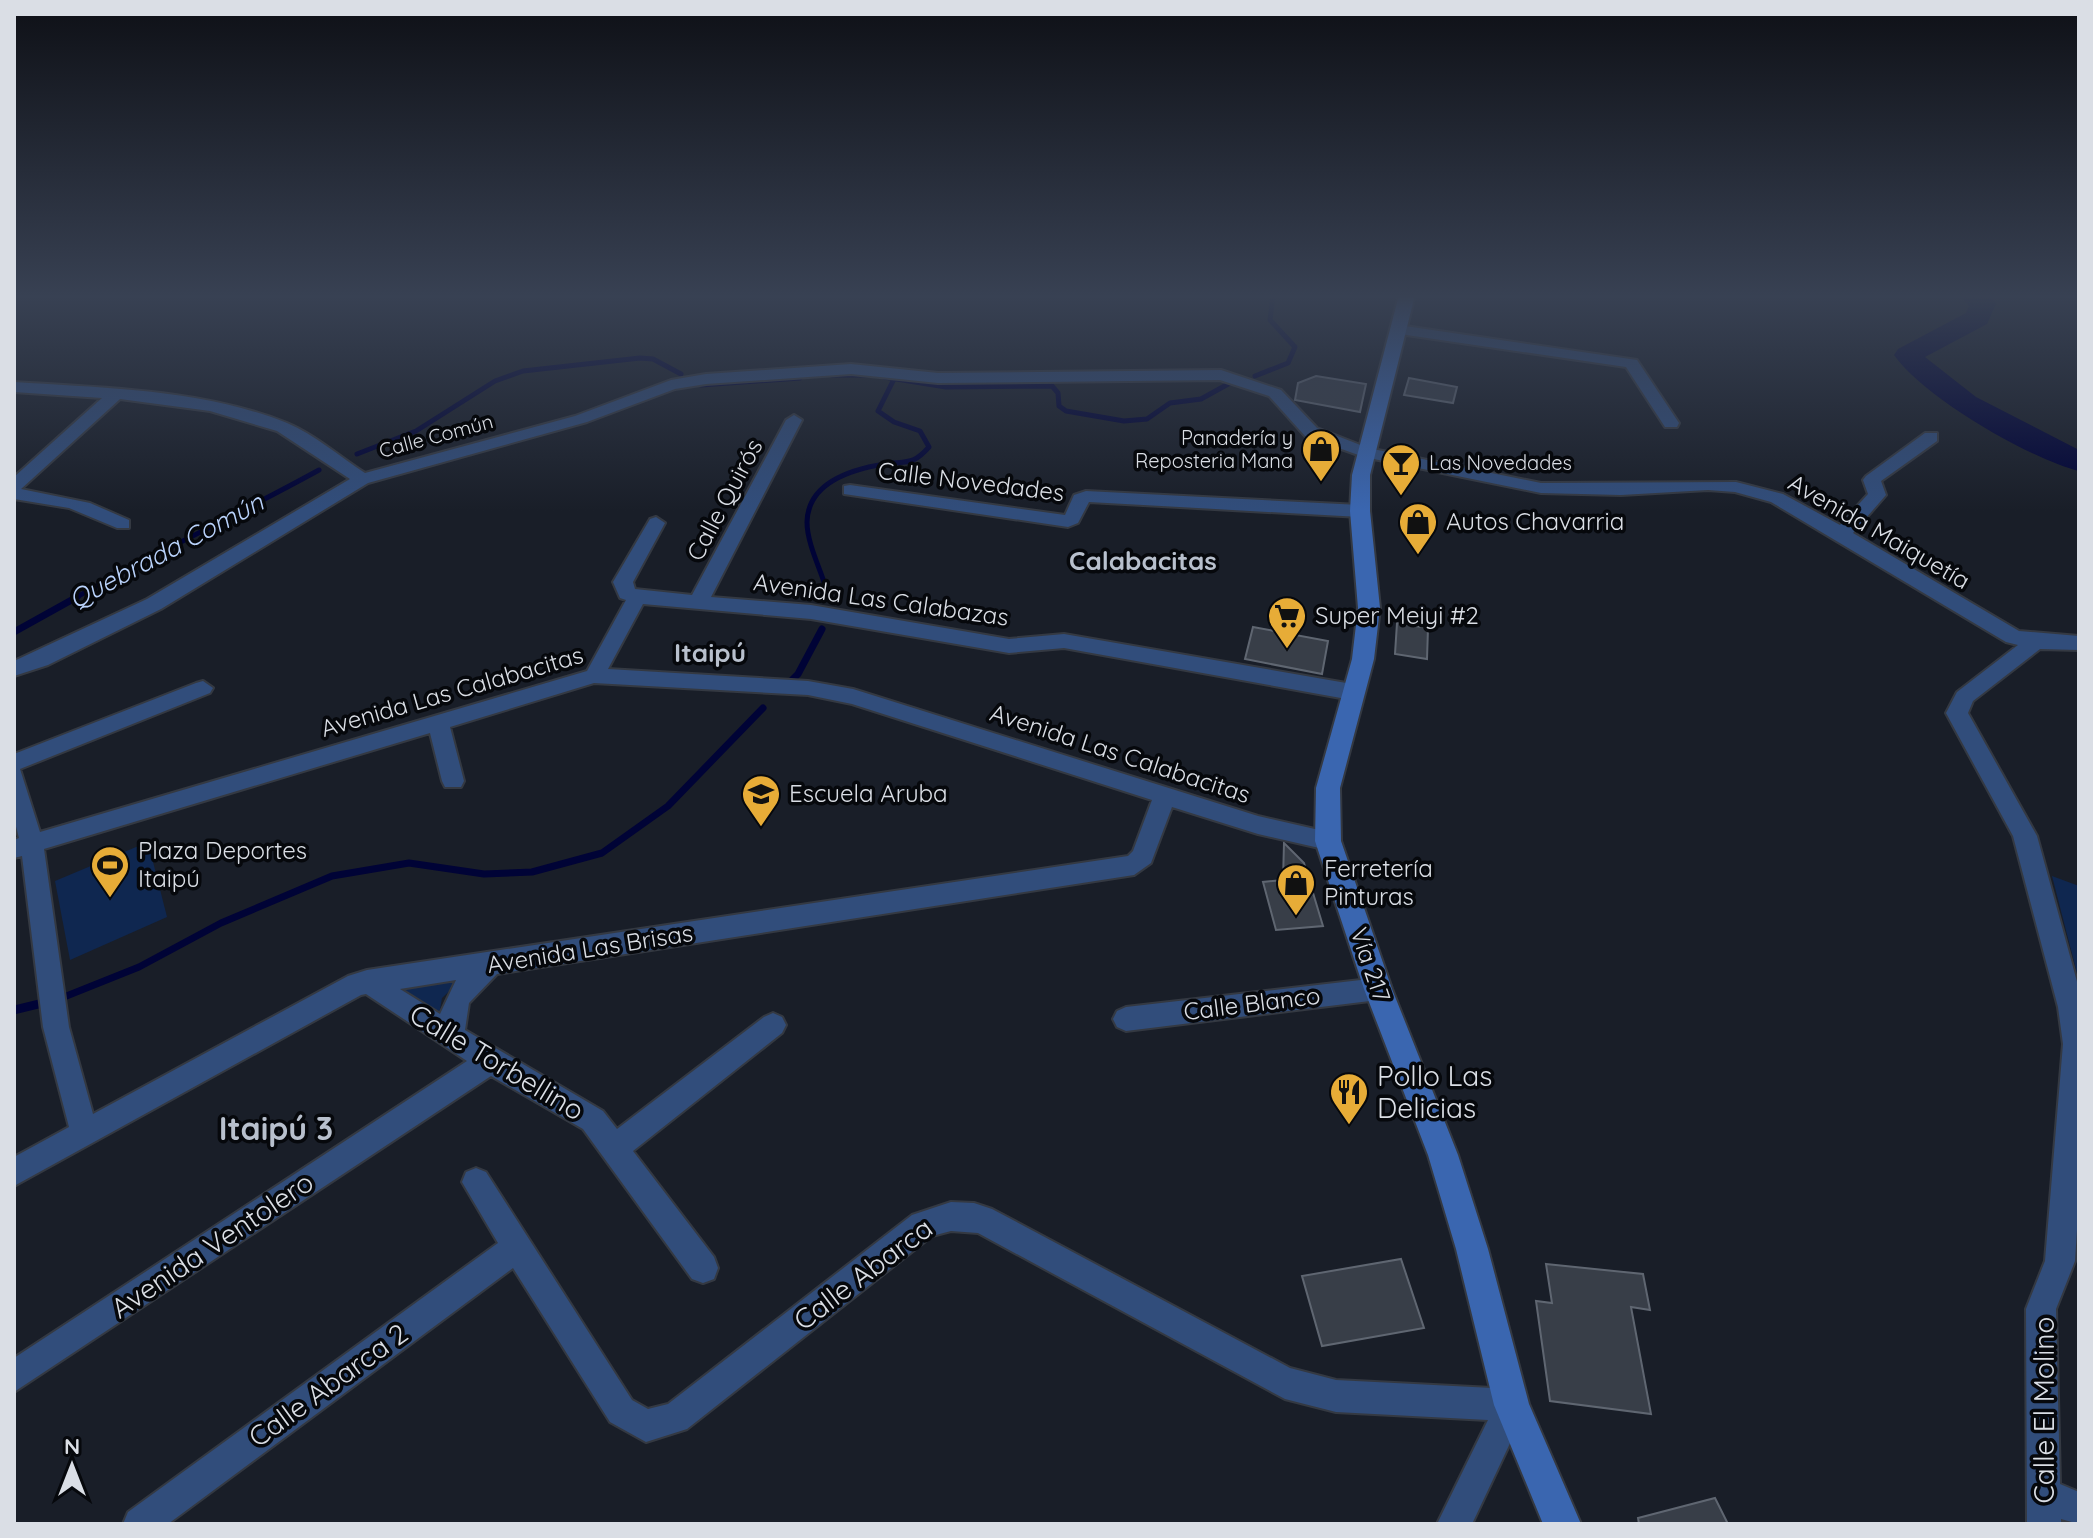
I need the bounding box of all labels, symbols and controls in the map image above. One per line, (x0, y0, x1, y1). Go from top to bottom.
street label: Calle Común (376, 408, 496, 463)
place label: Panadería y Reposteria Mana (1135, 425, 1293, 473)
shop icon: Panadería y Reposteria Mana (1300, 428, 1342, 483)
street label: Calle Quirós (680, 434, 769, 566)
bar icon: Las Novedades (1380, 442, 1422, 497)
place label: Las Novedades (1429, 450, 1572, 475)
street label: Calle Novedades (876, 455, 1066, 507)
street label: Avenida Maiquetía (1783, 467, 1976, 595)
water label: Quebrada Común (63, 485, 270, 616)
shop icon: Autos Chavarria (1397, 501, 1439, 556)
place label: Autos Chavarria (1446, 506, 1624, 536)
district label: Calabacitas (1069, 544, 1217, 577)
street label: Avenida Las Calabazas (752, 566, 1011, 632)
supermarket icon: Super Meiyi #2 (1266, 595, 1308, 650)
place label: Super Meiyi #2 (1315, 600, 1479, 630)
district label: Itaipú (674, 636, 746, 669)
street label: Avenida Las Calabacitas (317, 639, 586, 743)
street label: Avenida Las Calabacitas (987, 697, 1254, 809)
school or university icon: Escuela Aruba (740, 773, 782, 828)
place label: Escuela Aruba (789, 778, 948, 808)
place label: Plaza Deportes Itaipú (138, 835, 307, 893)
sports icon: Plaza Deportes Itaipú (89, 844, 131, 899)
place label: Ferretería Pinturas (1324, 853, 1433, 911)
shop icon: Ferretería Pinturas (1275, 862, 1317, 917)
street label: Avenida Las Brisas (485, 917, 695, 979)
street label: Vía 217 (1344, 924, 1398, 1006)
street label: Calle Blanco (1182, 980, 1322, 1026)
street label: Calle Torbellino (404, 996, 591, 1127)
place label: Pollo Las Delicias (1377, 1058, 1492, 1125)
restaurant icon: Pollo Las Delicias (1328, 1071, 1370, 1126)
district label: Itaipú 3 (219, 1108, 333, 1148)
street label: Avenida Ventolero (104, 1164, 320, 1325)
street label: Calle Abarca (786, 1210, 939, 1337)
street label: Calle Abarca 2 (241, 1315, 414, 1454)
street label: Calle El Molino (2026, 1317, 2061, 1503)
north arrow (32, 1426, 112, 1506)
text: N (64, 1432, 80, 1460)

